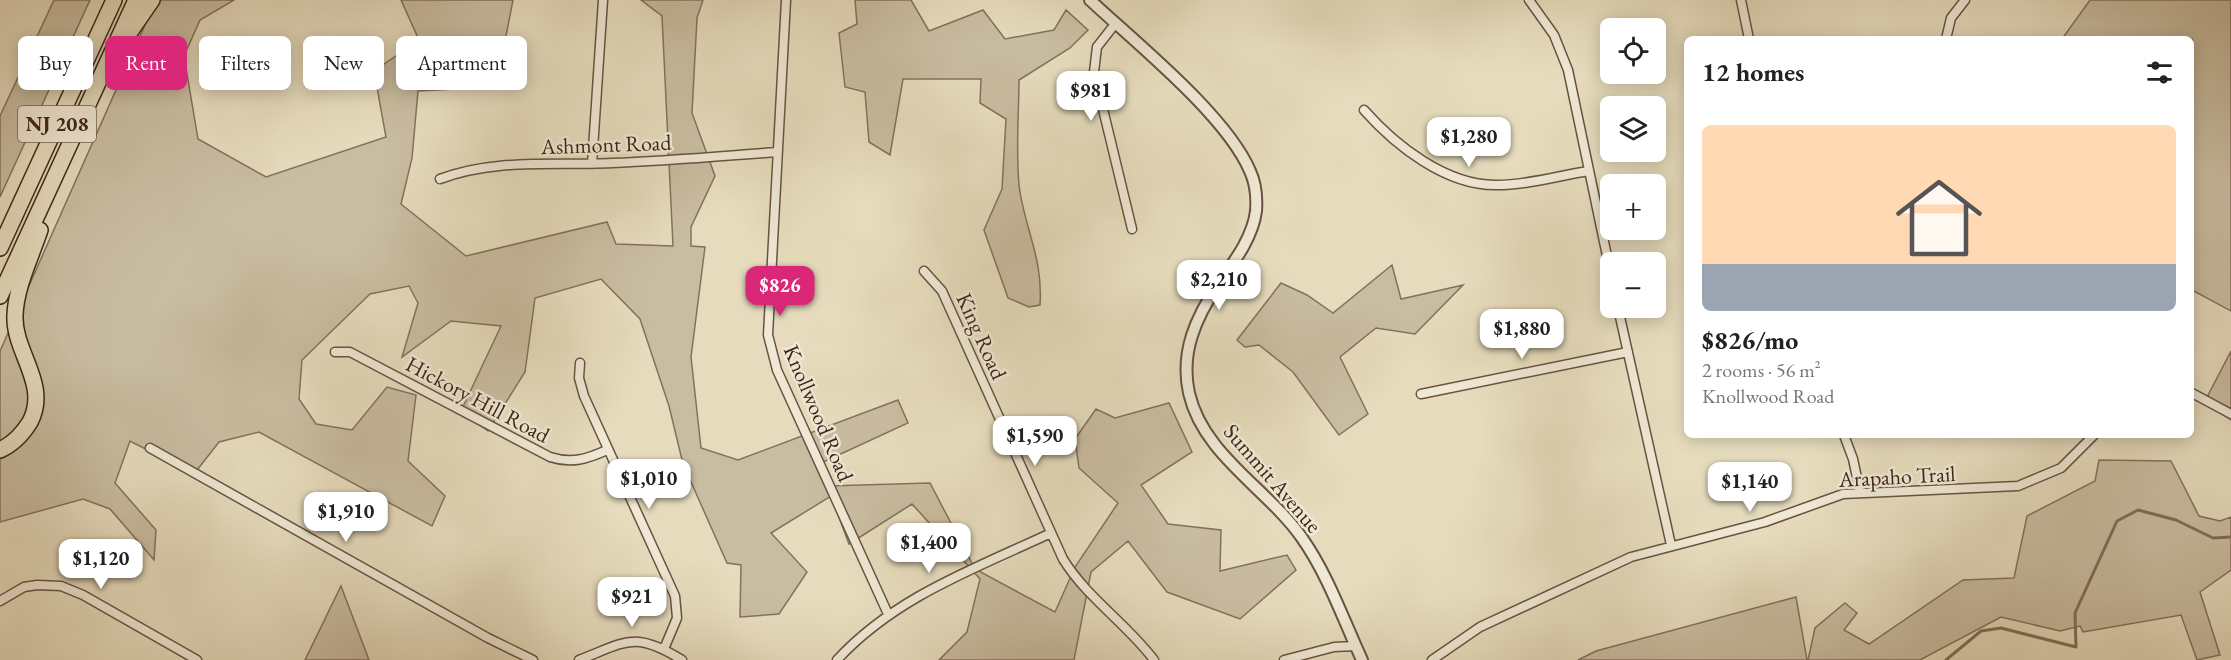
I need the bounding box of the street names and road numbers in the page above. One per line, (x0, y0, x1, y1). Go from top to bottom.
road number: NJ 208 (18, 106, 96, 142)
street label: Ashmont Road (539, 128, 673, 161)
street label: King Road (950, 288, 1014, 385)
street label: Knollwood Road (777, 341, 861, 487)
street label: Hickory Hill Road (401, 349, 556, 450)
street label: Summit Avenue (1217, 418, 1328, 539)
street label: Arapaho Trail (1837, 459, 1956, 494)

